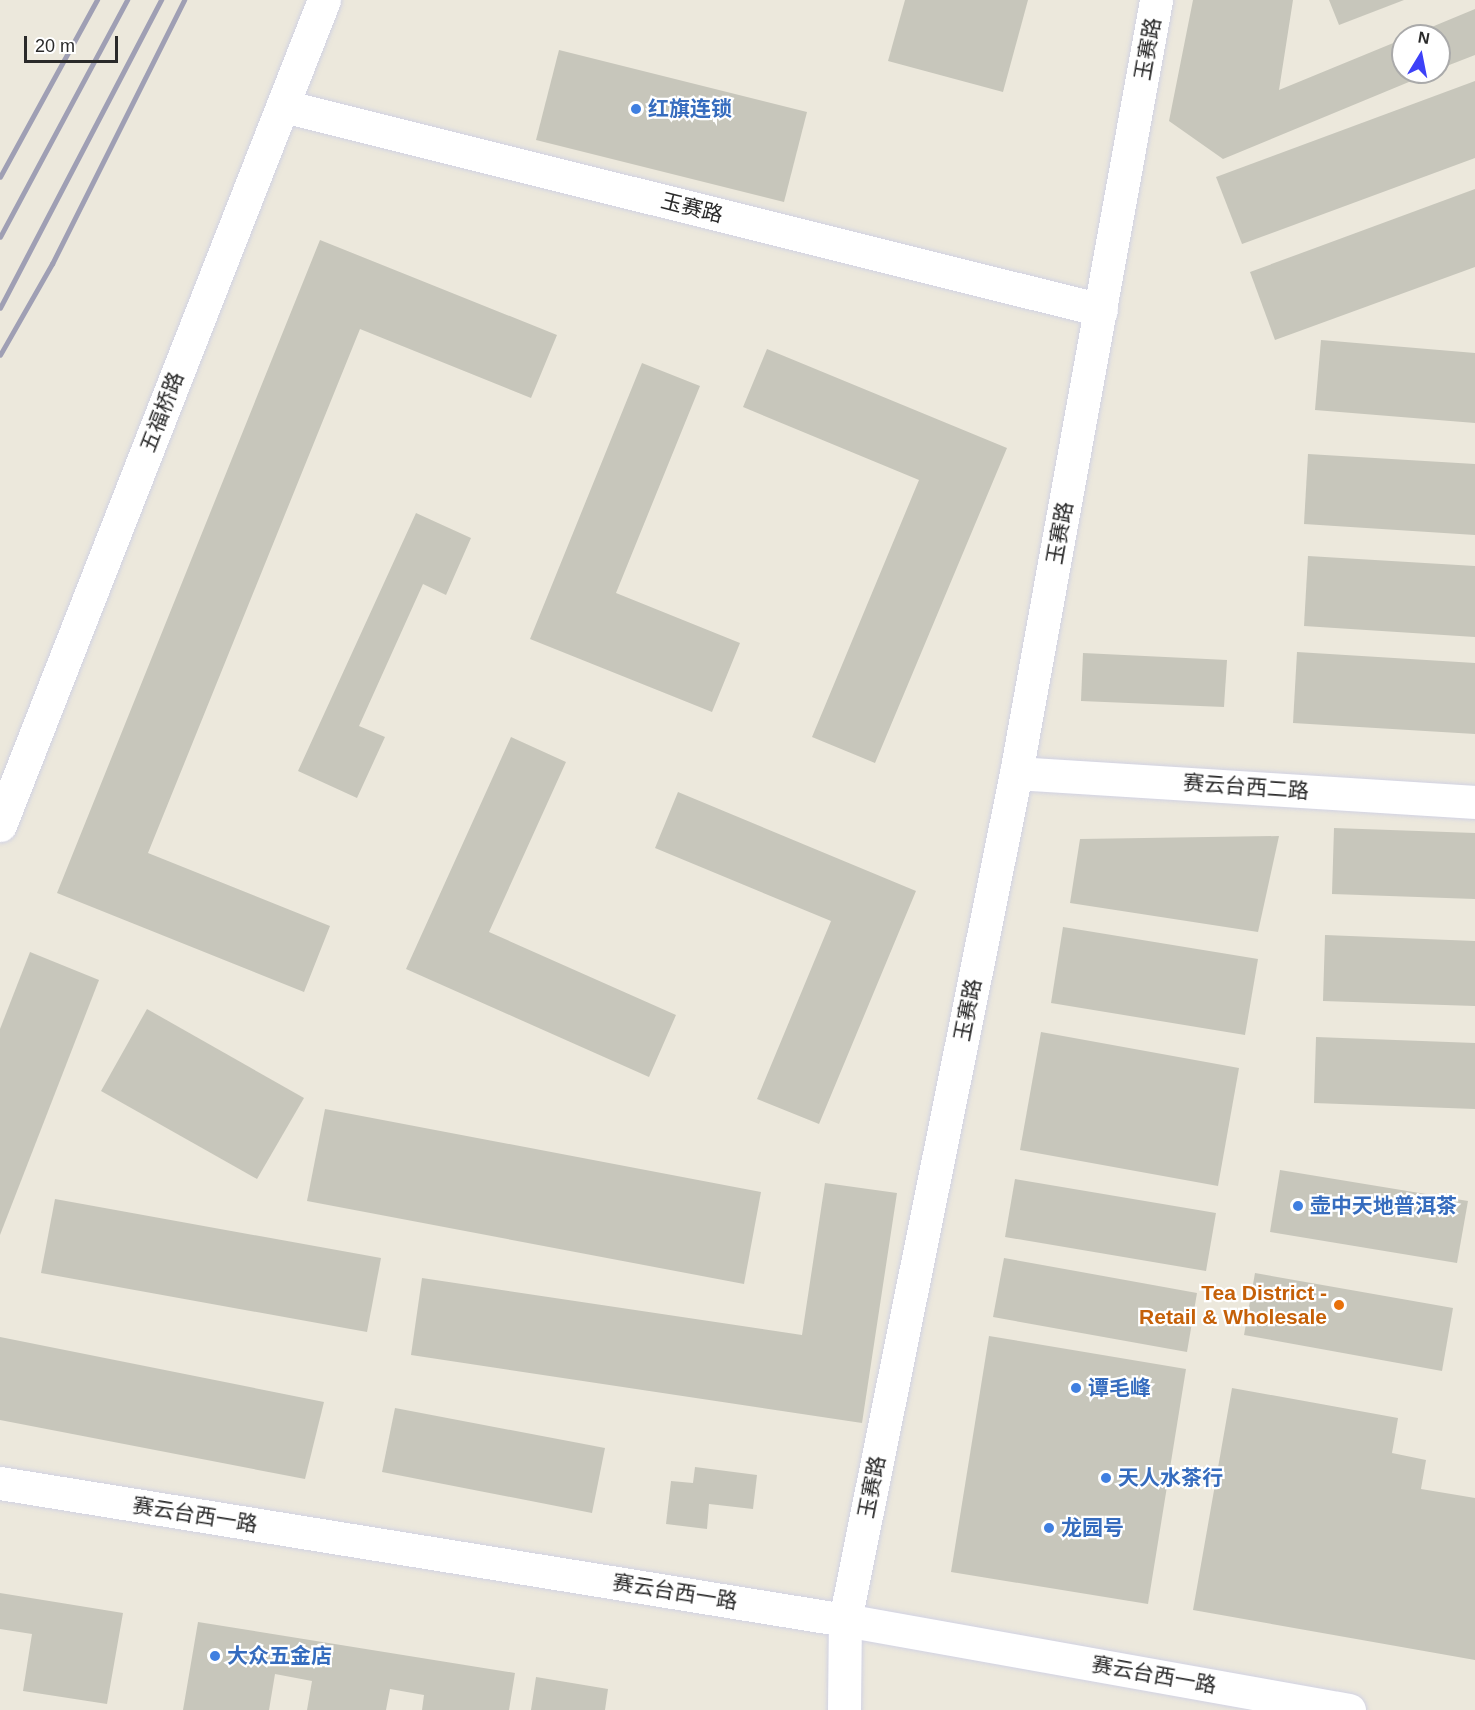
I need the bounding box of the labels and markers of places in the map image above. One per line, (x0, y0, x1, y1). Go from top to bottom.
place label: 红旗连锁 (648, 96, 732, 122)
marker: 红旗连锁 (629, 102, 643, 116)
place label: 壶中天地普洱茶 (1310, 1193, 1457, 1219)
marker: 壶中天地普洱茶 (1291, 1199, 1305, 1213)
place label: Tea District - Retail & Wholesale (1139, 1280, 1327, 1330)
marker: Tea District - Retail & Wholesale (1332, 1298, 1346, 1312)
place label: 谭毛峰 (1088, 1375, 1151, 1401)
marker: 谭毛峰 (1069, 1381, 1083, 1395)
place label: 天人水茶行 (1118, 1465, 1223, 1491)
marker: 天人水茶行 (1099, 1471, 1113, 1485)
place label: 龙园号 (1061, 1515, 1124, 1541)
marker: 龙园号 (1042, 1521, 1056, 1535)
place label: 大众五金店 (227, 1643, 332, 1669)
marker: 大众五金店 (208, 1649, 222, 1663)

